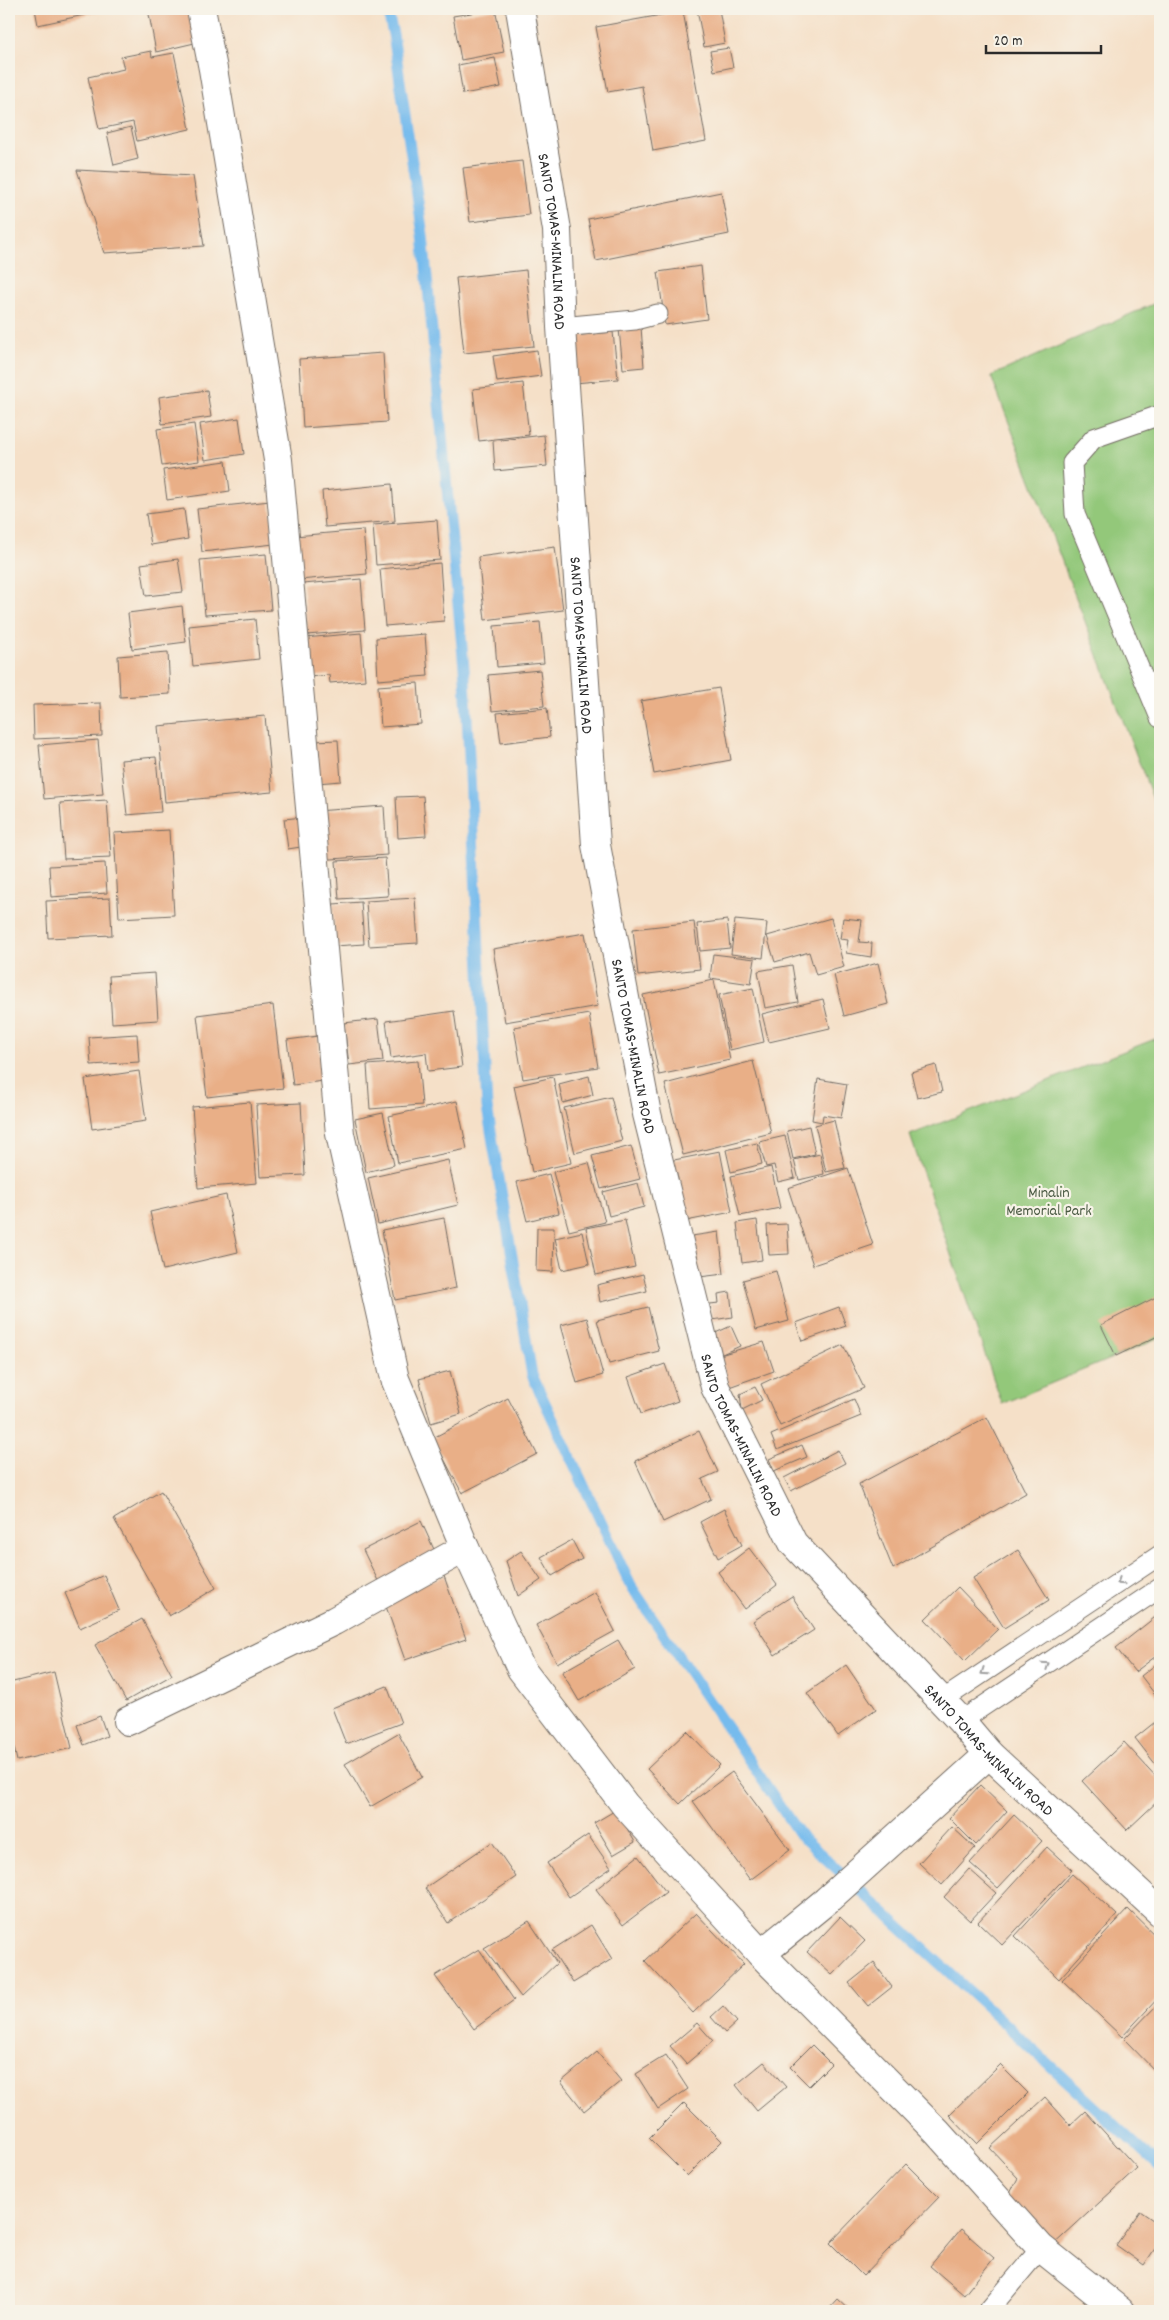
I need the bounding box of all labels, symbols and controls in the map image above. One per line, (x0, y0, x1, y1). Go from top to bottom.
scale bar (986, 22, 1102, 54)
text: 20 m (994, 31, 1022, 53)
street label: SANTO TOMAS-MINALIN ROAD (530, 152, 570, 330)
street label: SANTO TOMAS-MINALIN ROAD (563, 556, 597, 735)
street label: SANTO TOMAS-MINALIN ROAD (604, 957, 660, 1136)
park label: Minalin Memorial Park (1006, 1182, 1092, 1223)
street label: SANTO TOMAS-MINALIN ROAD (693, 1352, 787, 1521)
one-way arrow (1116, 1576, 1125, 1585)
one-way arrow (1040, 1662, 1049, 1671)
one-way arrow (981, 1666, 990, 1675)
street label: SANTO TOMAS-MINALIN ROAD (918, 1680, 1058, 1822)

